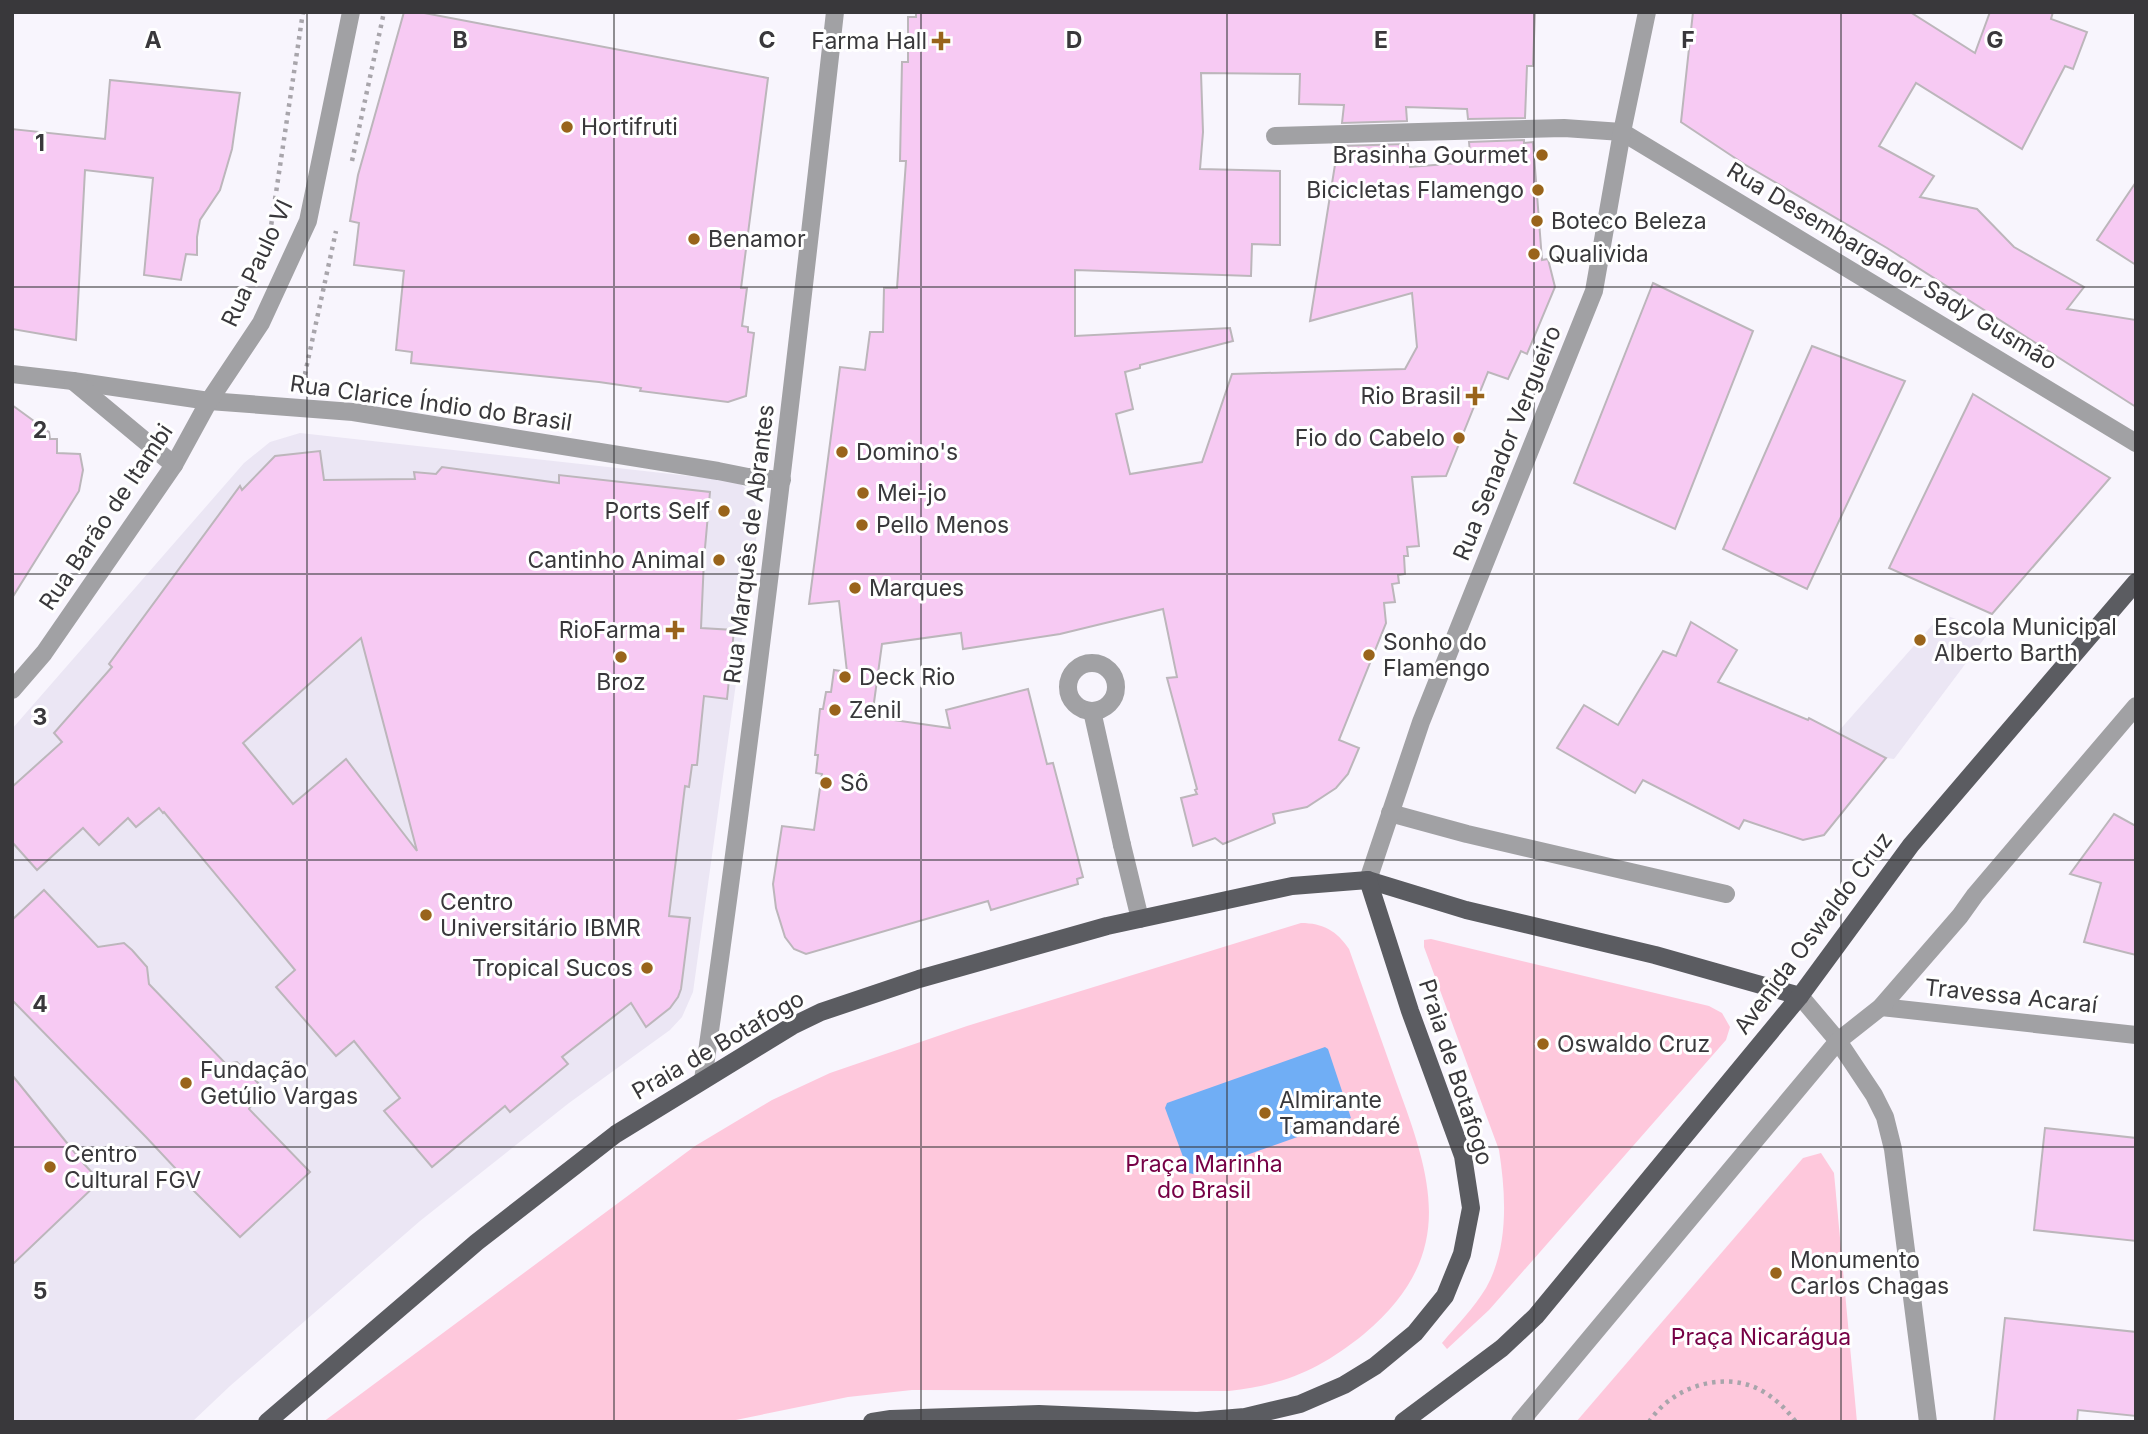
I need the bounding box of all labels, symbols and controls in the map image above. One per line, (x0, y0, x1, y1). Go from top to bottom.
text: A (144, 26, 162, 54)
text: B (452, 26, 468, 54)
text: C (758, 26, 776, 54)
text: D (1066, 26, 1082, 54)
text: E (1374, 26, 1388, 54)
text: F (1681, 26, 1695, 54)
text: G (1986, 26, 2004, 54)
place label: Farma Hall (811, 27, 927, 55)
marker: Farma Hall (933, 33, 949, 49)
place label: Hortifruti (581, 113, 678, 141)
marker: Hortifruti (559, 119, 575, 135)
text: 1 (35, 129, 45, 157)
place label: Brasinha Gourmet (1332, 141, 1528, 169)
marker: Brasinha Gourmet (1534, 147, 1550, 163)
street label: Rua Desembargador Sady Gusmão (1722, 156, 2062, 376)
place label: Bicicletas Flamengo (1306, 176, 1524, 204)
marker: Bicicletas Flamengo (1530, 182, 1546, 198)
street label: Rua Paulo VI (215, 195, 299, 331)
place label: Boteco Beleza (1551, 207, 1707, 235)
marker: Boteco Beleza (1529, 213, 1545, 229)
place label: Benamor (708, 225, 806, 253)
marker: Benamor (686, 231, 702, 247)
place label: Qualivida (1548, 240, 1649, 268)
marker: Qualivida (1526, 246, 1542, 262)
street label: Rua Senador Vergueiro (1447, 322, 1567, 564)
street label: Rua Clarice Índio do Brasil (288, 369, 574, 437)
place label: Rio Brasil (1360, 382, 1461, 410)
marker: Rio Brasil (1467, 388, 1483, 404)
street label: Rua Marquês de Abrantes (718, 403, 780, 685)
text: 2 (33, 416, 47, 444)
street label: Rua Barão de Itambi (33, 419, 179, 615)
place label: Fio do Cabelo (1295, 424, 1445, 452)
marker: Fio do Cabelo (1451, 430, 1467, 446)
place label: Domino's (856, 438, 958, 466)
marker: Domino's (834, 444, 850, 460)
place label: Mei-jo (877, 479, 947, 507)
marker: Mei-jo (855, 485, 871, 501)
place label: Ports Self (604, 497, 710, 525)
marker: Ports Self (716, 503, 732, 519)
place label: Pello Menos (876, 511, 1009, 539)
marker: Pello Menos (854, 517, 870, 533)
place label: Cantinho Animal (527, 546, 705, 574)
marker: Cantinho Animal (711, 552, 727, 568)
place label: Marques (869, 574, 964, 602)
marker: Marques (847, 580, 863, 596)
place label: Escola Municipal Alberto Barth (1934, 613, 2117, 667)
place label: RioFarma (559, 616, 661, 644)
marker: RioFarma (667, 622, 683, 638)
place label: Sonho do Flamengo (1383, 628, 1490, 682)
marker: Escola Municipal Alberto Barth (1912, 632, 1928, 648)
marker: Sonho do Flamengo (1361, 647, 1377, 663)
marker: Broz (613, 649, 629, 665)
place label: Deck Rio (859, 663, 955, 691)
place label: Broz (596, 668, 646, 696)
marker: Deck Rio (837, 669, 853, 685)
place label: Zenil (849, 696, 902, 724)
marker: Zenil (827, 702, 843, 718)
text: 3 (33, 703, 47, 731)
place label: Sô (840, 769, 869, 797)
marker: Sô (818, 775, 834, 791)
street label: Avenida Oswaldo Cruz (1728, 826, 1898, 1040)
place label: Centro Universitário IBMR (440, 888, 641, 942)
marker: Centro Universitário IBMR (418, 907, 434, 923)
place label: Tropical Sucos (472, 954, 633, 982)
marker: Tropical Sucos (639, 960, 655, 976)
street label: Travessa Acaraí (1923, 973, 2099, 1019)
street label: Praia de Botafogo (1413, 975, 1499, 1169)
street label: Praia de Botafogo (627, 984, 809, 1106)
text: 4 (32, 990, 48, 1018)
place label: Oswaldo Cruz (1557, 1030, 1710, 1058)
marker: Oswaldo Cruz (1535, 1036, 1551, 1052)
place label: Fundação Getúlio Vargas (200, 1056, 358, 1110)
marker: Fundação Getúlio Vargas (178, 1075, 194, 1091)
place label: Almirante Tamandaré (1279, 1086, 1400, 1140)
marker: Almirante Tamandaré (1257, 1105, 1273, 1121)
place label: Centro Cultural FGV (64, 1140, 201, 1194)
park label: Praça Marinha do Brasil (1125, 1150, 1283, 1204)
marker: Centro Cultural FGV (42, 1159, 58, 1175)
place label: Monumento Carlos Chagas (1790, 1246, 1949, 1300)
marker: Monumento Carlos Chagas (1768, 1265, 1784, 1281)
text: 5 (33, 1277, 47, 1305)
park label: Praça Nicarágua (1671, 1323, 1851, 1351)

